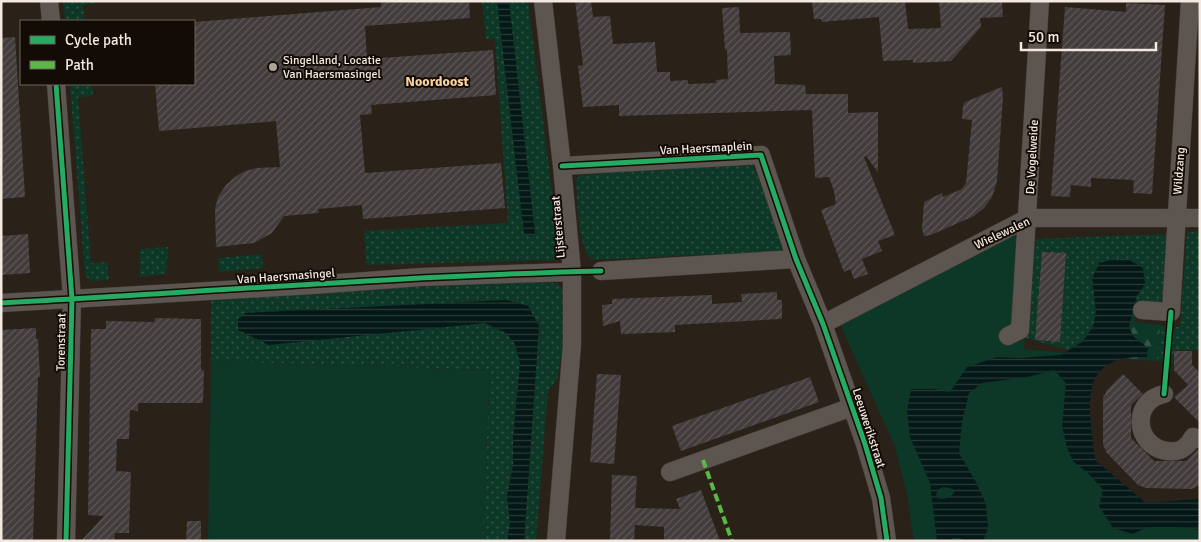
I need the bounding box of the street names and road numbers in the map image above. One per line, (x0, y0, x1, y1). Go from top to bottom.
street label: De Vogelweide (1023, 119, 1042, 195)
street label: Van Haersmaplein (659, 139, 753, 158)
street label: Wildzang (1170, 147, 1189, 195)
street label: Lijsterstraat (548, 195, 569, 259)
street label: Wielewalen (972, 214, 1032, 253)
street label: Van Haersmasingel (237, 266, 336, 287)
street label: Torenstraat (53, 313, 70, 371)
street label: Leeuwerikstraat (849, 386, 888, 470)

